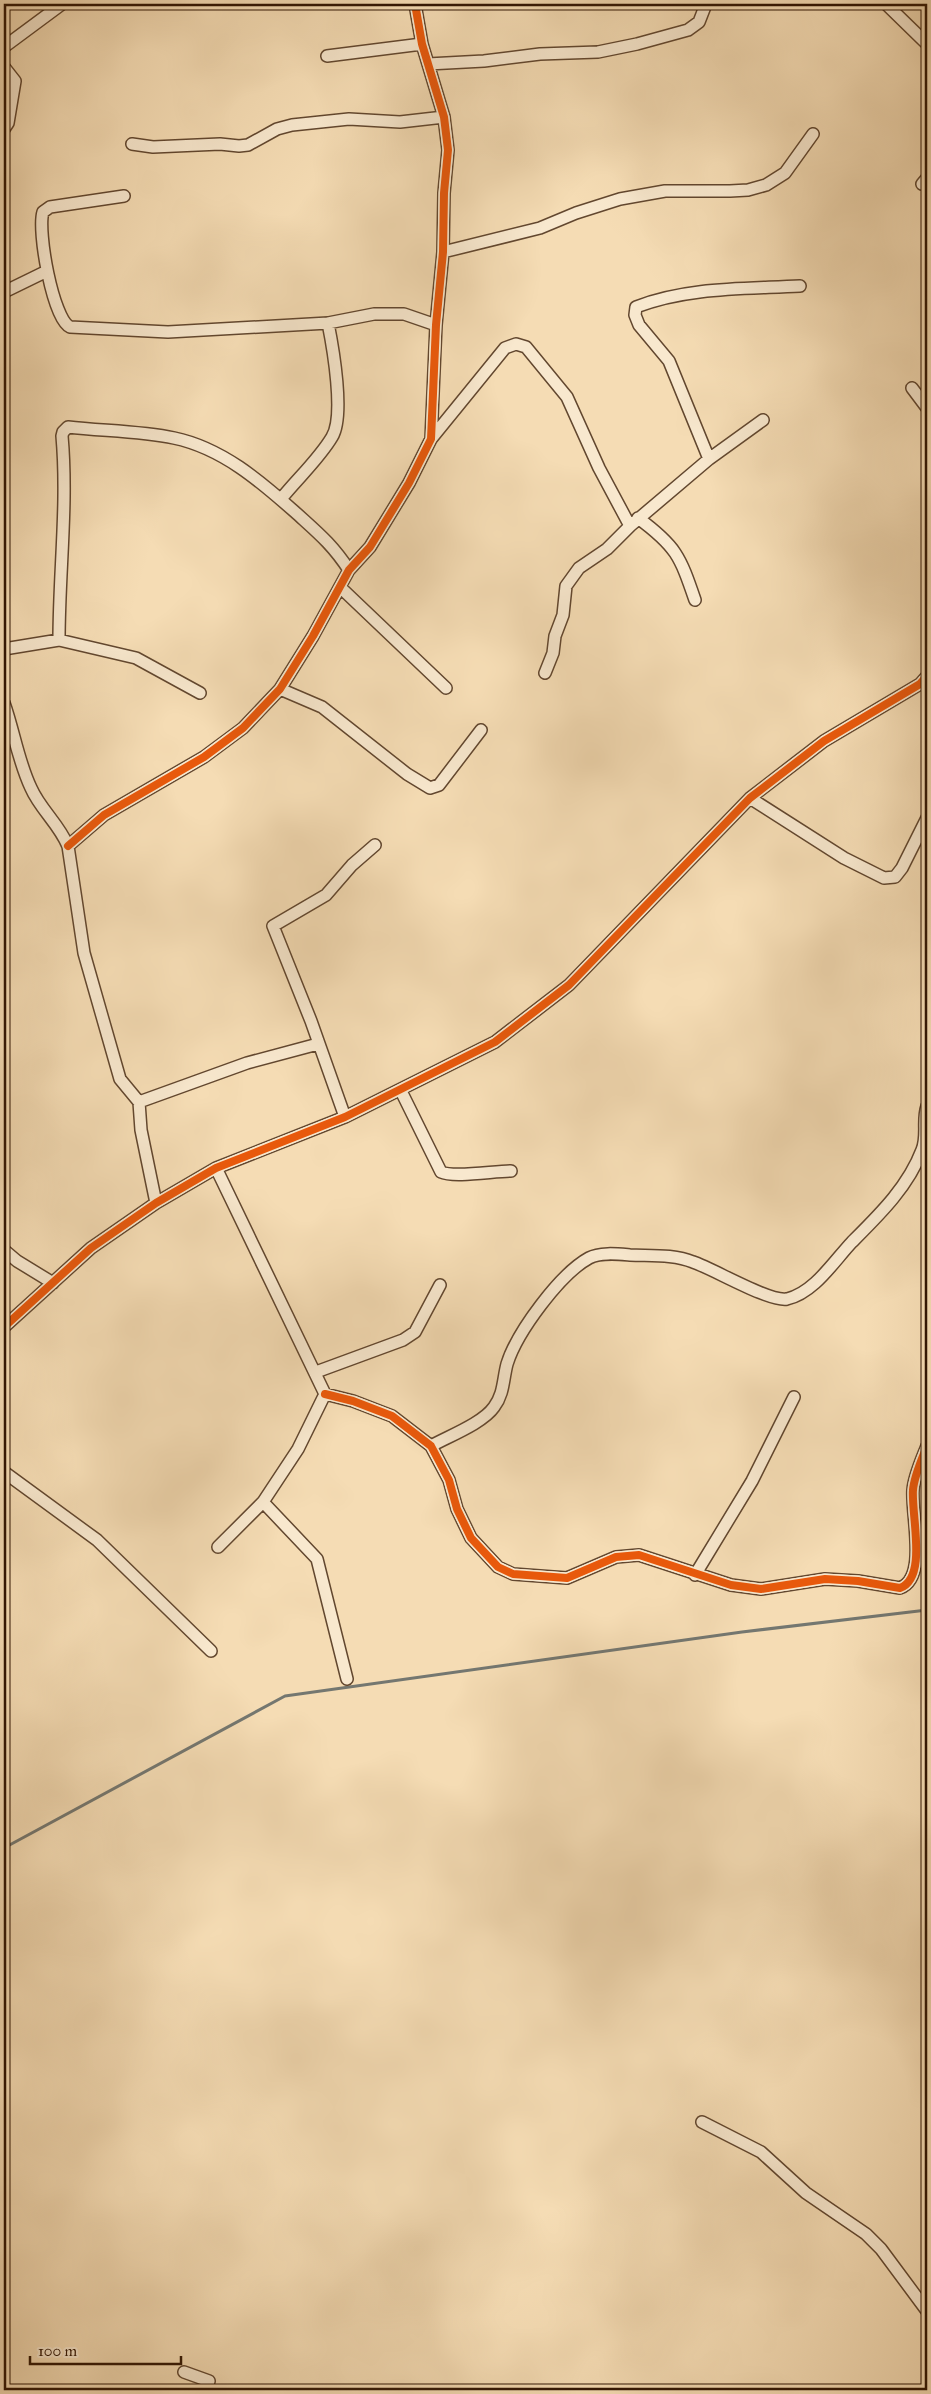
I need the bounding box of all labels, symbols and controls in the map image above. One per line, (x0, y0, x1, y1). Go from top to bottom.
scale bar (30, 2334, 181, 2366)
text: 100 m (38, 2342, 78, 2360)

